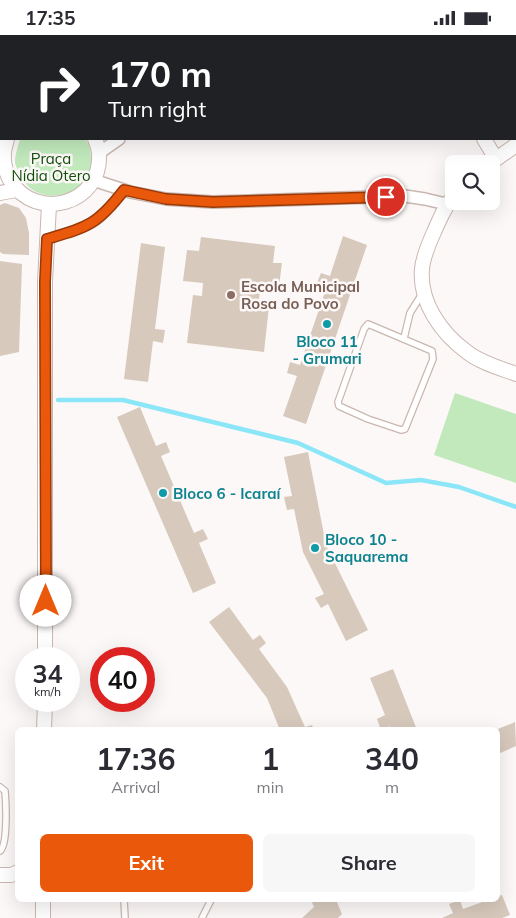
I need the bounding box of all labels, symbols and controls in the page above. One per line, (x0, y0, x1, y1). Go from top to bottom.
text: 17:35 (25, 6, 75, 30)
text: 170 m (108, 52, 212, 96)
icon: right (25, 55, 90, 120)
text: Turn right (108, 95, 206, 123)
park label: Praça Nídia Otero (11, 149, 91, 185)
map controls (445, 155, 500, 210)
button: search (445, 155, 500, 210)
pin (365, 176, 407, 218)
icon: arrive (372, 183, 400, 211)
place label: Escola Municipal Rosa do Povo (241, 277, 360, 313)
marker: Escola Municipal Rosa do Povo (225, 289, 237, 301)
marker: Bloco 11 - Grumari (321, 318, 333, 330)
place label: Bloco 11 - Grumari (292, 332, 362, 368)
place label: Bloco 6 - Icaraí (173, 484, 282, 503)
marker: Bloco 6 - Icaraí (157, 487, 169, 499)
place label: Bloco 10 - Saquarema (325, 530, 408, 566)
marker: Bloco 10 - Saquarema (309, 542, 321, 554)
position arrow (19, 574, 71, 626)
speed limit sign: 40 (90, 647, 155, 712)
text: 34 (32, 658, 63, 689)
text: km/h (34, 684, 61, 699)
text: 17:36 (96, 740, 176, 778)
text: 1 (261, 740, 279, 778)
text: 340 (365, 740, 419, 778)
text: Arrival (111, 777, 160, 797)
text: min (257, 777, 284, 797)
text: m (385, 777, 399, 797)
button: Exit (40, 834, 253, 892)
button: Share (263, 834, 475, 892)

